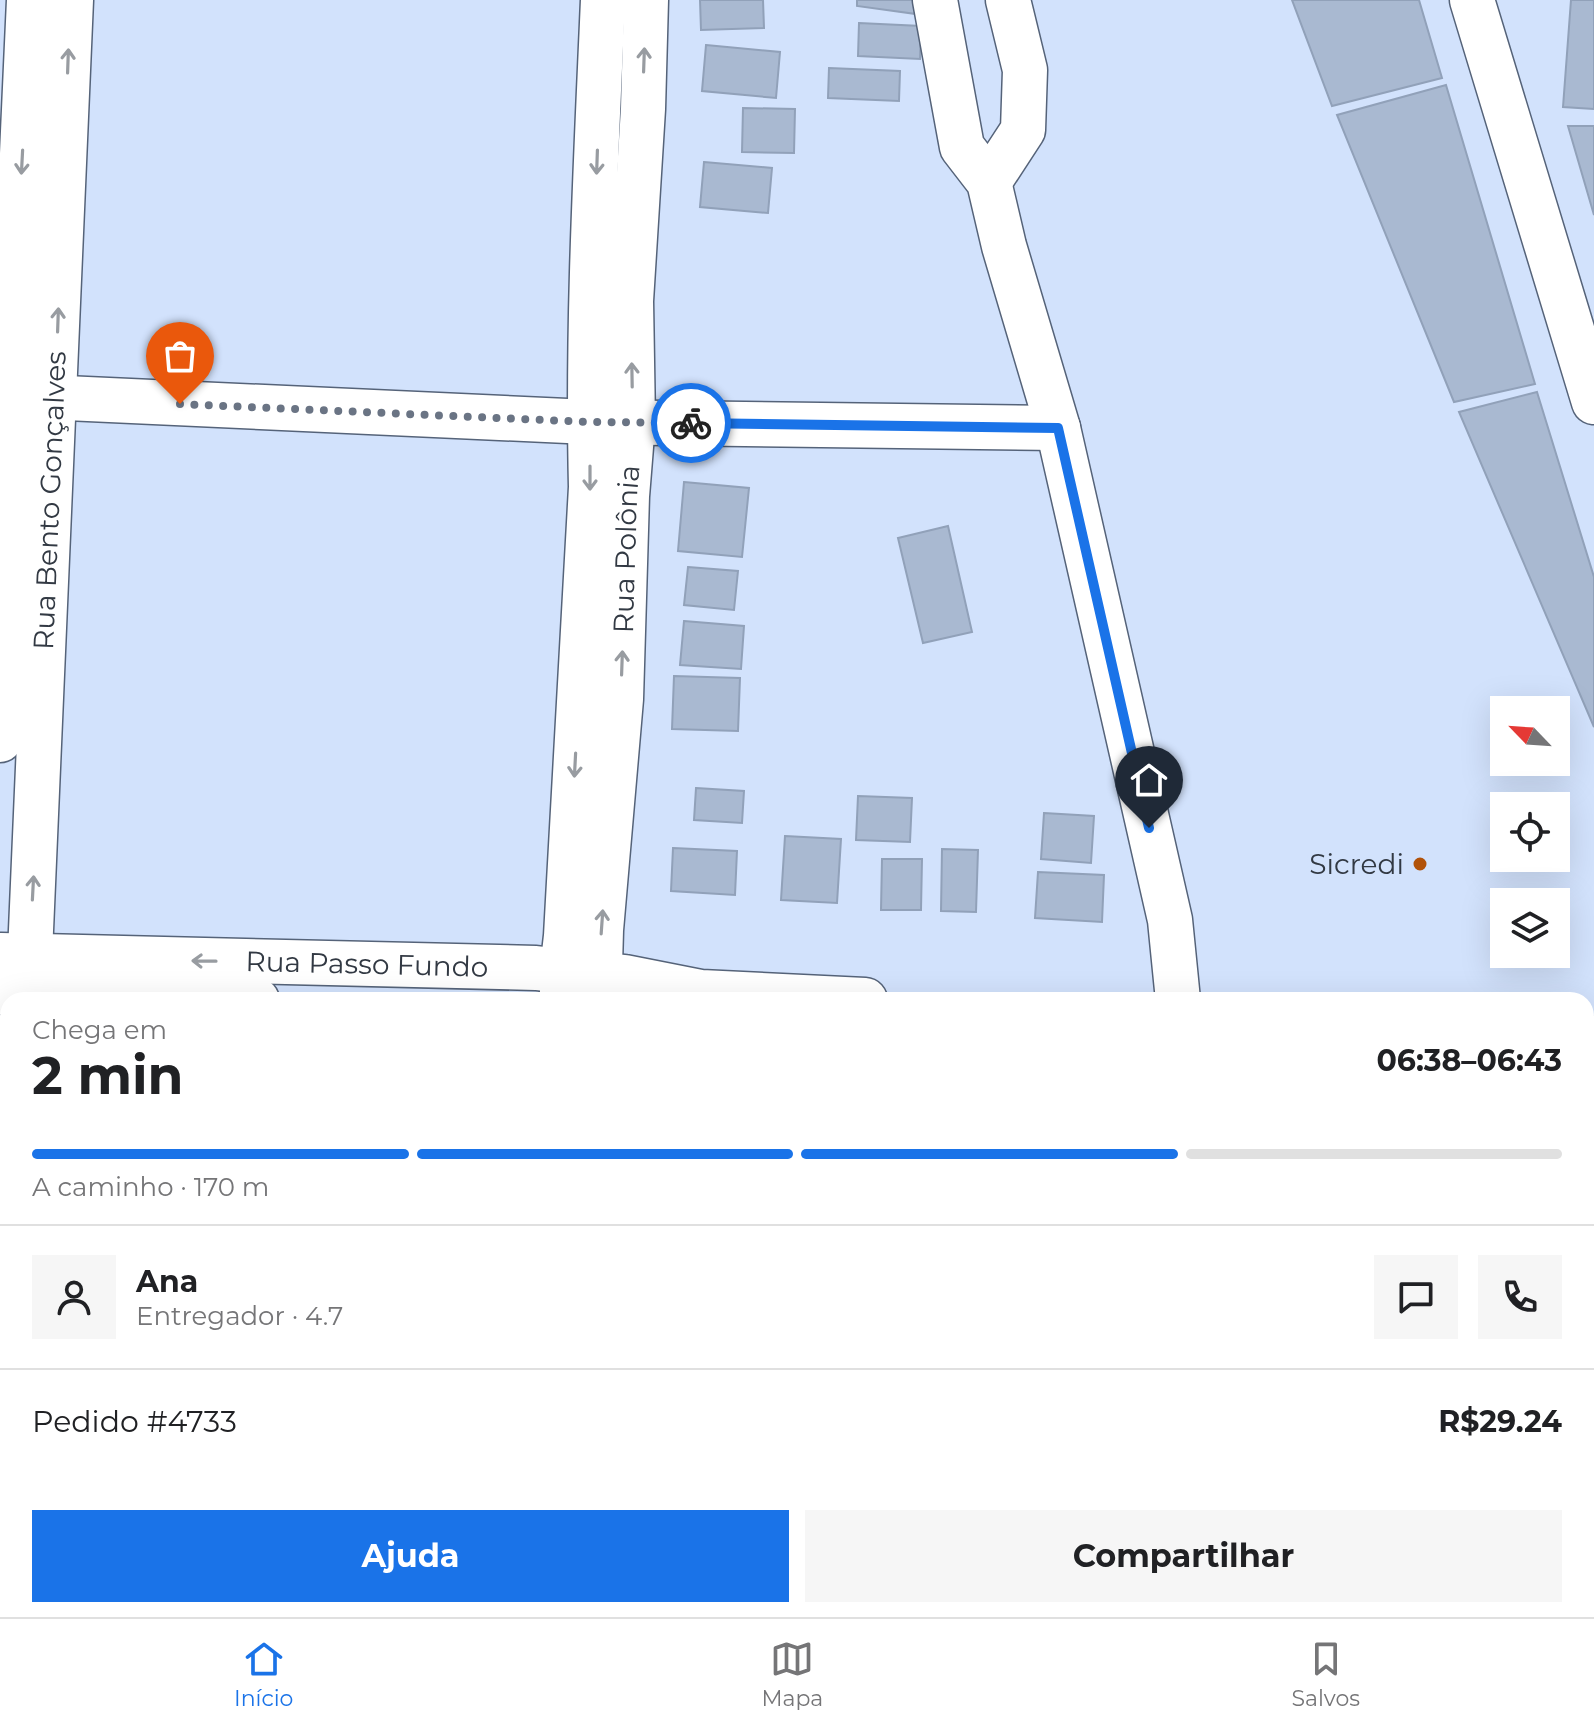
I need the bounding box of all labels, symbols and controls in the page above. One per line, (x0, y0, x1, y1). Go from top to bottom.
one-way arrow (637, 47, 652, 74)
one-way arrow (61, 48, 76, 75)
one-way arrow (14, 148, 29, 175)
one-way arrow (589, 148, 604, 175)
one-way arrow (50, 307, 65, 334)
pin (146, 322, 214, 404)
icon: bag (158, 334, 202, 378)
street label: Rua Bento Gonçalves (26, 350, 73, 651)
one-way arrow (625, 362, 640, 389)
courier (651, 383, 731, 463)
icon: bike (669, 401, 713, 445)
one-way arrow (582, 464, 598, 491)
street label: Rua Polônia (606, 464, 646, 634)
one-way arrow (614, 650, 629, 677)
north arrow (1490, 696, 1570, 776)
map controls (1490, 696, 1570, 968)
pin (1115, 746, 1183, 828)
one-way arrow (568, 751, 583, 778)
icon: home (1127, 758, 1171, 802)
button: locate (1490, 792, 1570, 872)
place label: Sicredi (1309, 847, 1404, 881)
marker: Sicredi (1411, 855, 1429, 873)
one-way arrow (26, 875, 41, 902)
button: layers (1490, 888, 1570, 968)
one-way arrow (595, 909, 610, 936)
street label: Rua Passo Fundo (245, 944, 489, 984)
one-way arrow (191, 953, 218, 968)
text: Chega em (32, 1014, 167, 1046)
text: 06:38–06:43 (1376, 1042, 1562, 1079)
text: 2 min (32, 1044, 184, 1107)
text: A caminho · 170 m (32, 1171, 269, 1203)
button: person (32, 1255, 116, 1339)
button: chat (1374, 1255, 1458, 1339)
button: phone (1478, 1255, 1562, 1339)
text: Ana (136, 1263, 198, 1300)
text: Entregador · 4.7 (136, 1300, 343, 1332)
text: Pedido #4733 (32, 1403, 237, 1440)
text: R$29.24 (1438, 1403, 1562, 1440)
button: Ajuda (32, 1510, 789, 1602)
button: Compartilhar (805, 1510, 1562, 1602)
tab: Início (234, 1637, 293, 1712)
tab: Mapa (761, 1637, 823, 1712)
tab: Salvos (1291, 1637, 1360, 1712)

